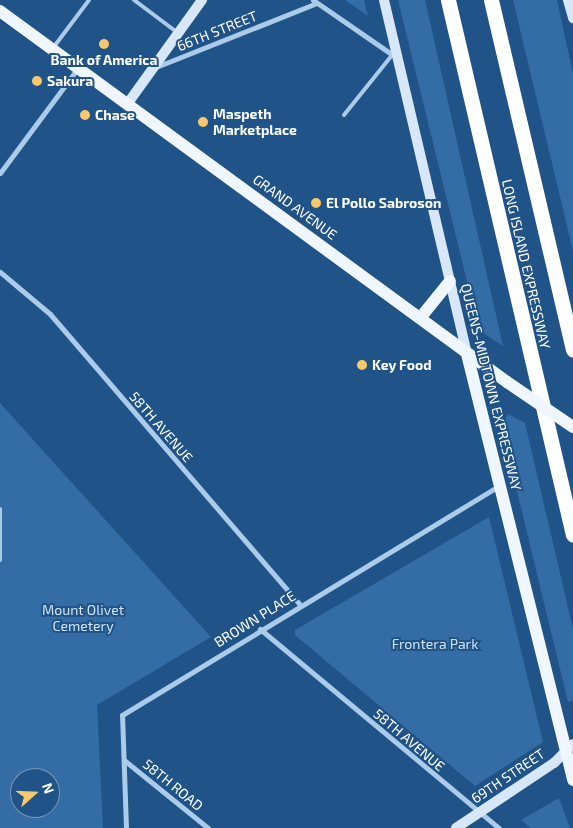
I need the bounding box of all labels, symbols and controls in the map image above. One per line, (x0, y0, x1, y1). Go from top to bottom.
street label: 66TH STREET (174, 7, 260, 55)
marker: Bank of America (98, 38, 110, 50)
place label: Bank of America (50, 52, 158, 68)
place label: Sakura (47, 73, 93, 89)
marker: Sakura (31, 75, 43, 87)
place label: Maspeth Marketplace (213, 106, 297, 138)
place label: Chase (95, 107, 135, 123)
marker: Chase (79, 109, 91, 121)
marker: Maspeth Marketplace (197, 116, 209, 128)
street label: GRAND AVENUE (250, 171, 340, 243)
street label: LONG ISLAND EXPRESSWAY (498, 178, 554, 350)
place label: El Pollo Sabroson (326, 195, 442, 211)
marker: El Pollo Sabroson (310, 197, 322, 209)
street label: QUEENS-MIDTOWN EXPRESSWAY (457, 282, 525, 492)
place label: Key Food (372, 357, 432, 373)
marker: Key Food (356, 359, 368, 371)
street label: 58TH AVENUE (126, 388, 196, 466)
street label: BROWN PLACE (211, 587, 299, 651)
park label: Mount Olivet Cemetery (42, 602, 124, 634)
park label: Frontera Park (392, 636, 478, 652)
street label: 58TH AVENUE (370, 705, 448, 775)
street label: 69TH STREET (468, 745, 548, 807)
street label: 58TH ROAD (140, 756, 206, 814)
north arrow (10, 768, 60, 818)
text: N (39, 780, 58, 796)

